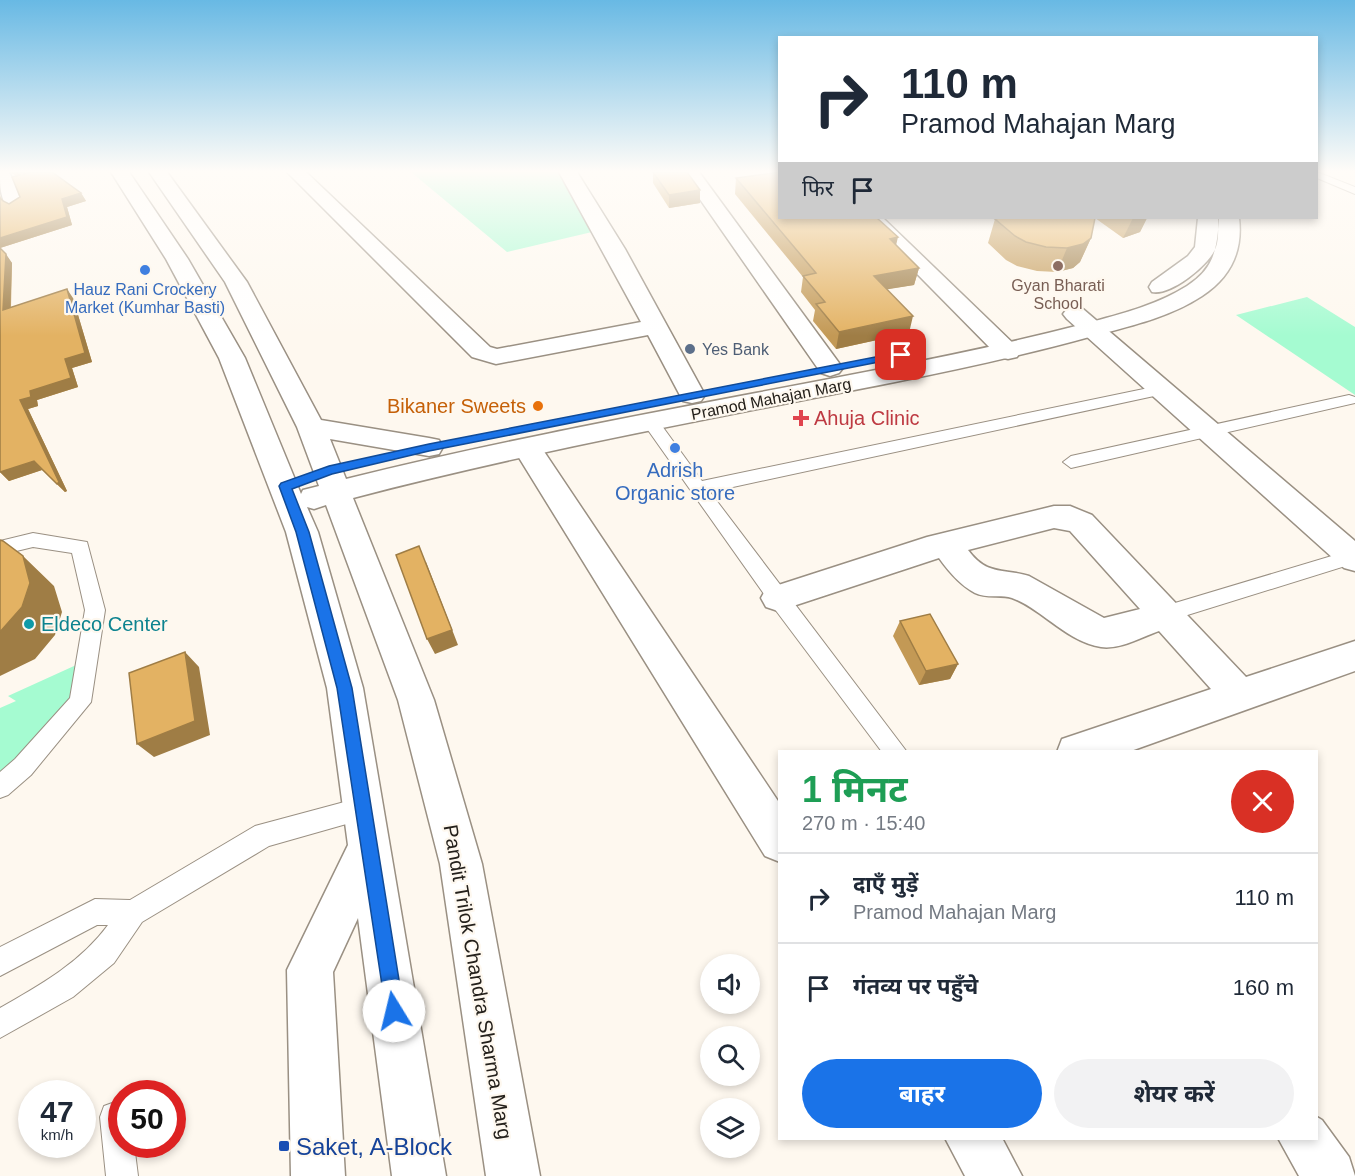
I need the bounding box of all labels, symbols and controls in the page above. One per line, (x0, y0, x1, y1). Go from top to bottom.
icon: right (802, 60, 880, 138)
text: 110 m (901, 60, 1018, 107)
text: Pramod Mahajan Marg (901, 109, 1176, 139)
icon: arrive (846, 174, 879, 207)
text: फिर (802, 176, 834, 201)
marker: Gyan Bharati School (1051, 259, 1065, 273)
marker: Hauz Rani Crockery Market (Kumhar Basti) (138, 263, 152, 277)
place label: Gyan Bharati School (1011, 277, 1105, 312)
place label: Hauz Rani Crockery Market (Kumhar Basti) (65, 281, 225, 316)
pin (875, 329, 926, 380)
icon: arrive (884, 338, 917, 371)
place label: Yes Bank (702, 341, 770, 358)
marker: Yes Bank (683, 342, 697, 356)
street label: Pramod Mahajan Marg (689, 375, 853, 423)
place label: Bikaner Sweets (387, 395, 526, 417)
marker: Bikaner Sweets (531, 399, 545, 413)
place label: Ahuja Clinic (814, 407, 920, 429)
marker: Ahuja Clinic (792, 409, 810, 427)
marker: Adrish Organic store (668, 441, 682, 455)
place label: Adrish Organic store (615, 459, 735, 504)
place label: Eldeco Center (41, 613, 168, 635)
marker: Eldeco Center (22, 617, 36, 631)
text: 1 मिनट (802, 769, 908, 810)
button: close (1231, 770, 1294, 833)
text: 270 m · 15:40 (802, 812, 925, 834)
street label: Pandit Trilok Chandra Sharma Marg (439, 823, 517, 1141)
text: दाएँ मुड़ें (853, 872, 918, 897)
icon: right (802, 882, 835, 915)
text: 110 m (1234, 885, 1294, 910)
text: Pramod Mahajan Marg (853, 901, 1056, 923)
map controls (700, 954, 760, 1158)
button: sound (700, 954, 760, 1014)
icon: arrive (802, 972, 835, 1005)
text: गंतव्य पर पहुँचे (853, 974, 978, 999)
text: 160 m (1233, 975, 1294, 1000)
position arrow (362, 979, 426, 1043)
button: search (700, 1026, 760, 1086)
button: बाहर (802, 1059, 1042, 1128)
button: शेयर करें (1054, 1059, 1294, 1128)
speed limit sign: 50 (108, 1080, 186, 1158)
text: 47 (40, 1095, 74, 1128)
button: layers (700, 1098, 760, 1158)
text: km/h (41, 1126, 73, 1143)
place label: Saket, A-Block (296, 1133, 453, 1160)
marker: Saket, A-Block (277, 1139, 291, 1153)

